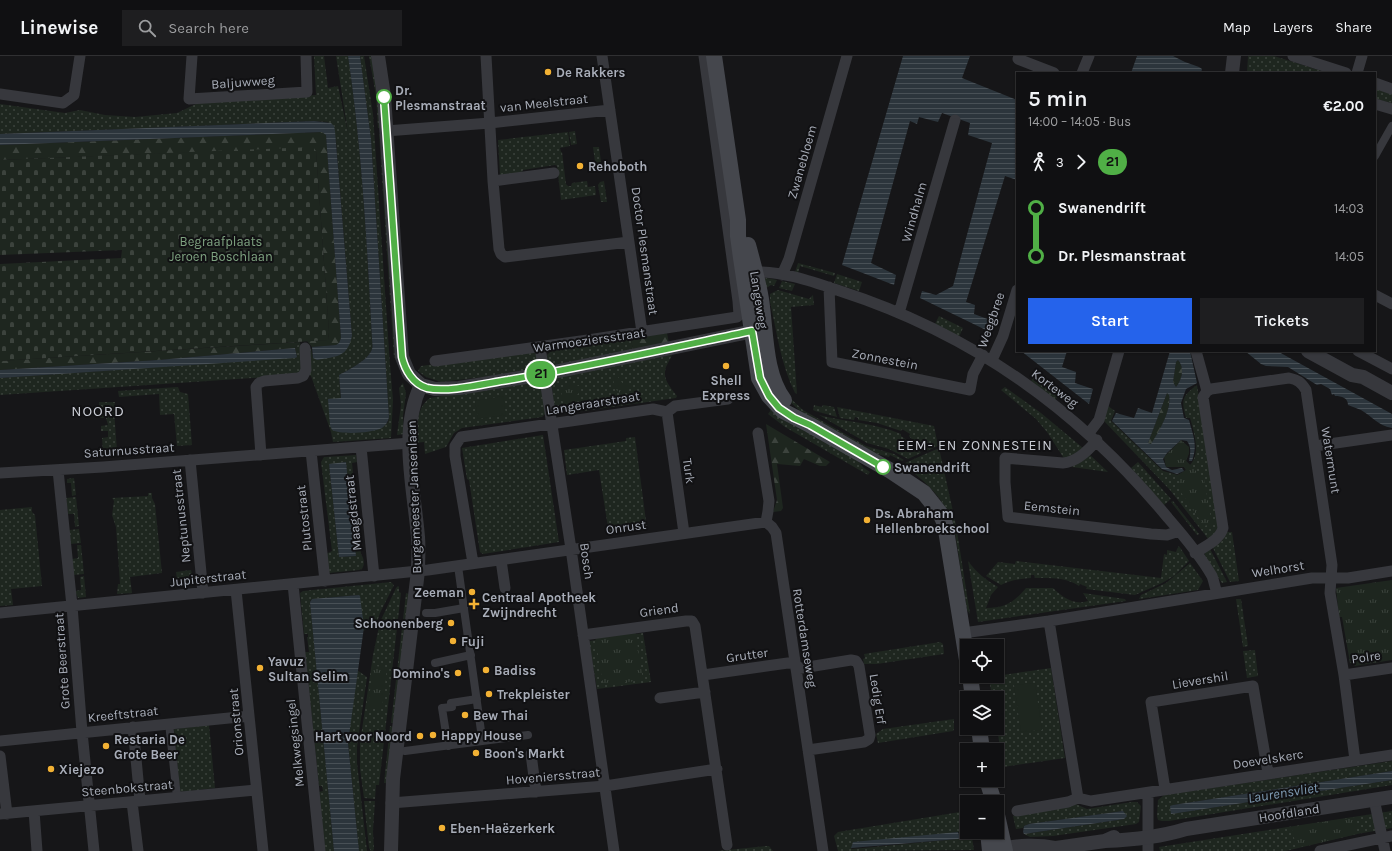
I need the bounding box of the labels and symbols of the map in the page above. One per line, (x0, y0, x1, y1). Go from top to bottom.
place label: De Rakkers (556, 65, 625, 80)
marker: De Rakkers (543, 67, 553, 77)
street label: Baljuwweg (211, 72, 276, 92)
place label: Dr. Plesmanstraat (395, 83, 486, 113)
marker: Dr. Plesmanstraat (376, 89, 392, 105)
street label: van Meelstraat (499, 91, 589, 115)
street label: Zwanebloem (784, 123, 820, 201)
place label: Rehoboth (588, 159, 647, 174)
marker: Rehoboth (575, 161, 585, 171)
street label: Windhalm (898, 180, 930, 244)
street label: Doctor Plesmanstraat (629, 186, 661, 316)
park label: Begraafplaats Jeroen Boschlaan (169, 234, 273, 264)
street label: Langeweg (747, 270, 771, 331)
street label: Weegbree (975, 290, 1008, 350)
street label: Warmoeziersstraat (532, 325, 646, 355)
street label: Zonnestein (851, 345, 919, 373)
line badge: 21 (523, 361, 559, 387)
marker: Shell Express (721, 361, 731, 371)
street label: Korteweg (1029, 366, 1082, 411)
place label: Shell Express (702, 373, 750, 403)
street label: Langeraarstraat (545, 388, 641, 418)
district label: NOORD (71, 402, 125, 420)
street label: Burgemeester Jansenlaan (404, 420, 424, 574)
street label: Watermunt (1318, 426, 1344, 495)
district label: EEM- EN ZONNESTEIN (897, 437, 1053, 454)
street label: Saturnusstraat (83, 439, 175, 461)
street label: Turk (680, 457, 698, 485)
marker: Swanendrift (875, 459, 891, 475)
place label: Swanendrift (894, 460, 970, 475)
street label: Neptunusstraat (169, 468, 193, 564)
street label: Maagdstraat (342, 474, 364, 552)
street label: Plutostraat (293, 484, 315, 552)
street label: Eemstein (1023, 498, 1081, 518)
place label: Ds. Abraham Hellenbroekschool (875, 506, 990, 536)
marker: Ds. Abraham Hellenbroekschool (862, 515, 872, 525)
street label: Onrust (605, 517, 647, 537)
street label: Bosch (577, 542, 597, 580)
street label: Welhorst (1251, 557, 1305, 581)
street label: Jupiterstraat (169, 567, 247, 589)
place label: Zeeman (414, 585, 464, 600)
marker: Zeeman (467, 587, 477, 597)
street label: Rotterdamseweg (790, 587, 820, 689)
place label: Centraal Apotheek Zwijndrecht (482, 590, 596, 620)
marker: Centraal Apotheek Zwijndrecht (469, 599, 479, 609)
street label: Griend (639, 600, 679, 620)
street label: Grote Beerstraat (51, 612, 73, 710)
place label: Schoonenberg (354, 616, 443, 631)
marker: Schoonenberg (446, 618, 456, 628)
place label: Fuji (461, 634, 485, 649)
marker: Fuji (448, 636, 458, 646)
street label: Grutter (725, 645, 769, 665)
street label: Polre (1350, 647, 1382, 666)
place label: Yavuz Sultan Selim (268, 654, 348, 684)
marker: Yavuz Sultan Selim (255, 663, 265, 673)
place label: Badiss (494, 663, 536, 678)
marker: Badiss (481, 665, 491, 675)
place label: Domino's (392, 666, 450, 681)
marker: Domino's (453, 668, 463, 678)
street label: Lievershil (1171, 668, 1229, 692)
street label: Ledig Erf (867, 673, 889, 726)
place label: Trekpleister (497, 687, 570, 702)
street label: Orionstraat (226, 688, 246, 756)
marker: Trekpleister (484, 689, 494, 699)
street label: Melkwegsingel (283, 698, 307, 788)
street label: Kreeftstraat (87, 703, 159, 725)
place label: Bew Thai (473, 708, 528, 723)
marker: Bew Thai (460, 710, 470, 720)
place label: Happy House (441, 728, 522, 743)
place label: Hart voor Noord (315, 729, 412, 744)
marker: Happy House (428, 730, 438, 740)
marker: Hart voor Noord (415, 731, 425, 741)
place label: Restaria De Grote Beer (114, 732, 185, 762)
marker: Restaria De Grote Beer (101, 741, 111, 751)
place label: Boon's Markt (484, 746, 565, 761)
street label: Doevelskerc (1232, 746, 1304, 772)
marker: Boon's Markt (471, 748, 481, 758)
place label: Xiejezo (59, 762, 104, 777)
marker: Xiejezo (46, 764, 56, 774)
street label: Hoveniersstraat (505, 764, 601, 788)
street label: Steenbokstraat (81, 777, 173, 799)
water label: Laurensvliet (1247, 779, 1320, 807)
street label: Hoofdland (1258, 801, 1320, 825)
place label: Eben-Haëzerkerk (450, 821, 555, 836)
marker: Eben-Haëzerkerk (437, 823, 447, 833)

